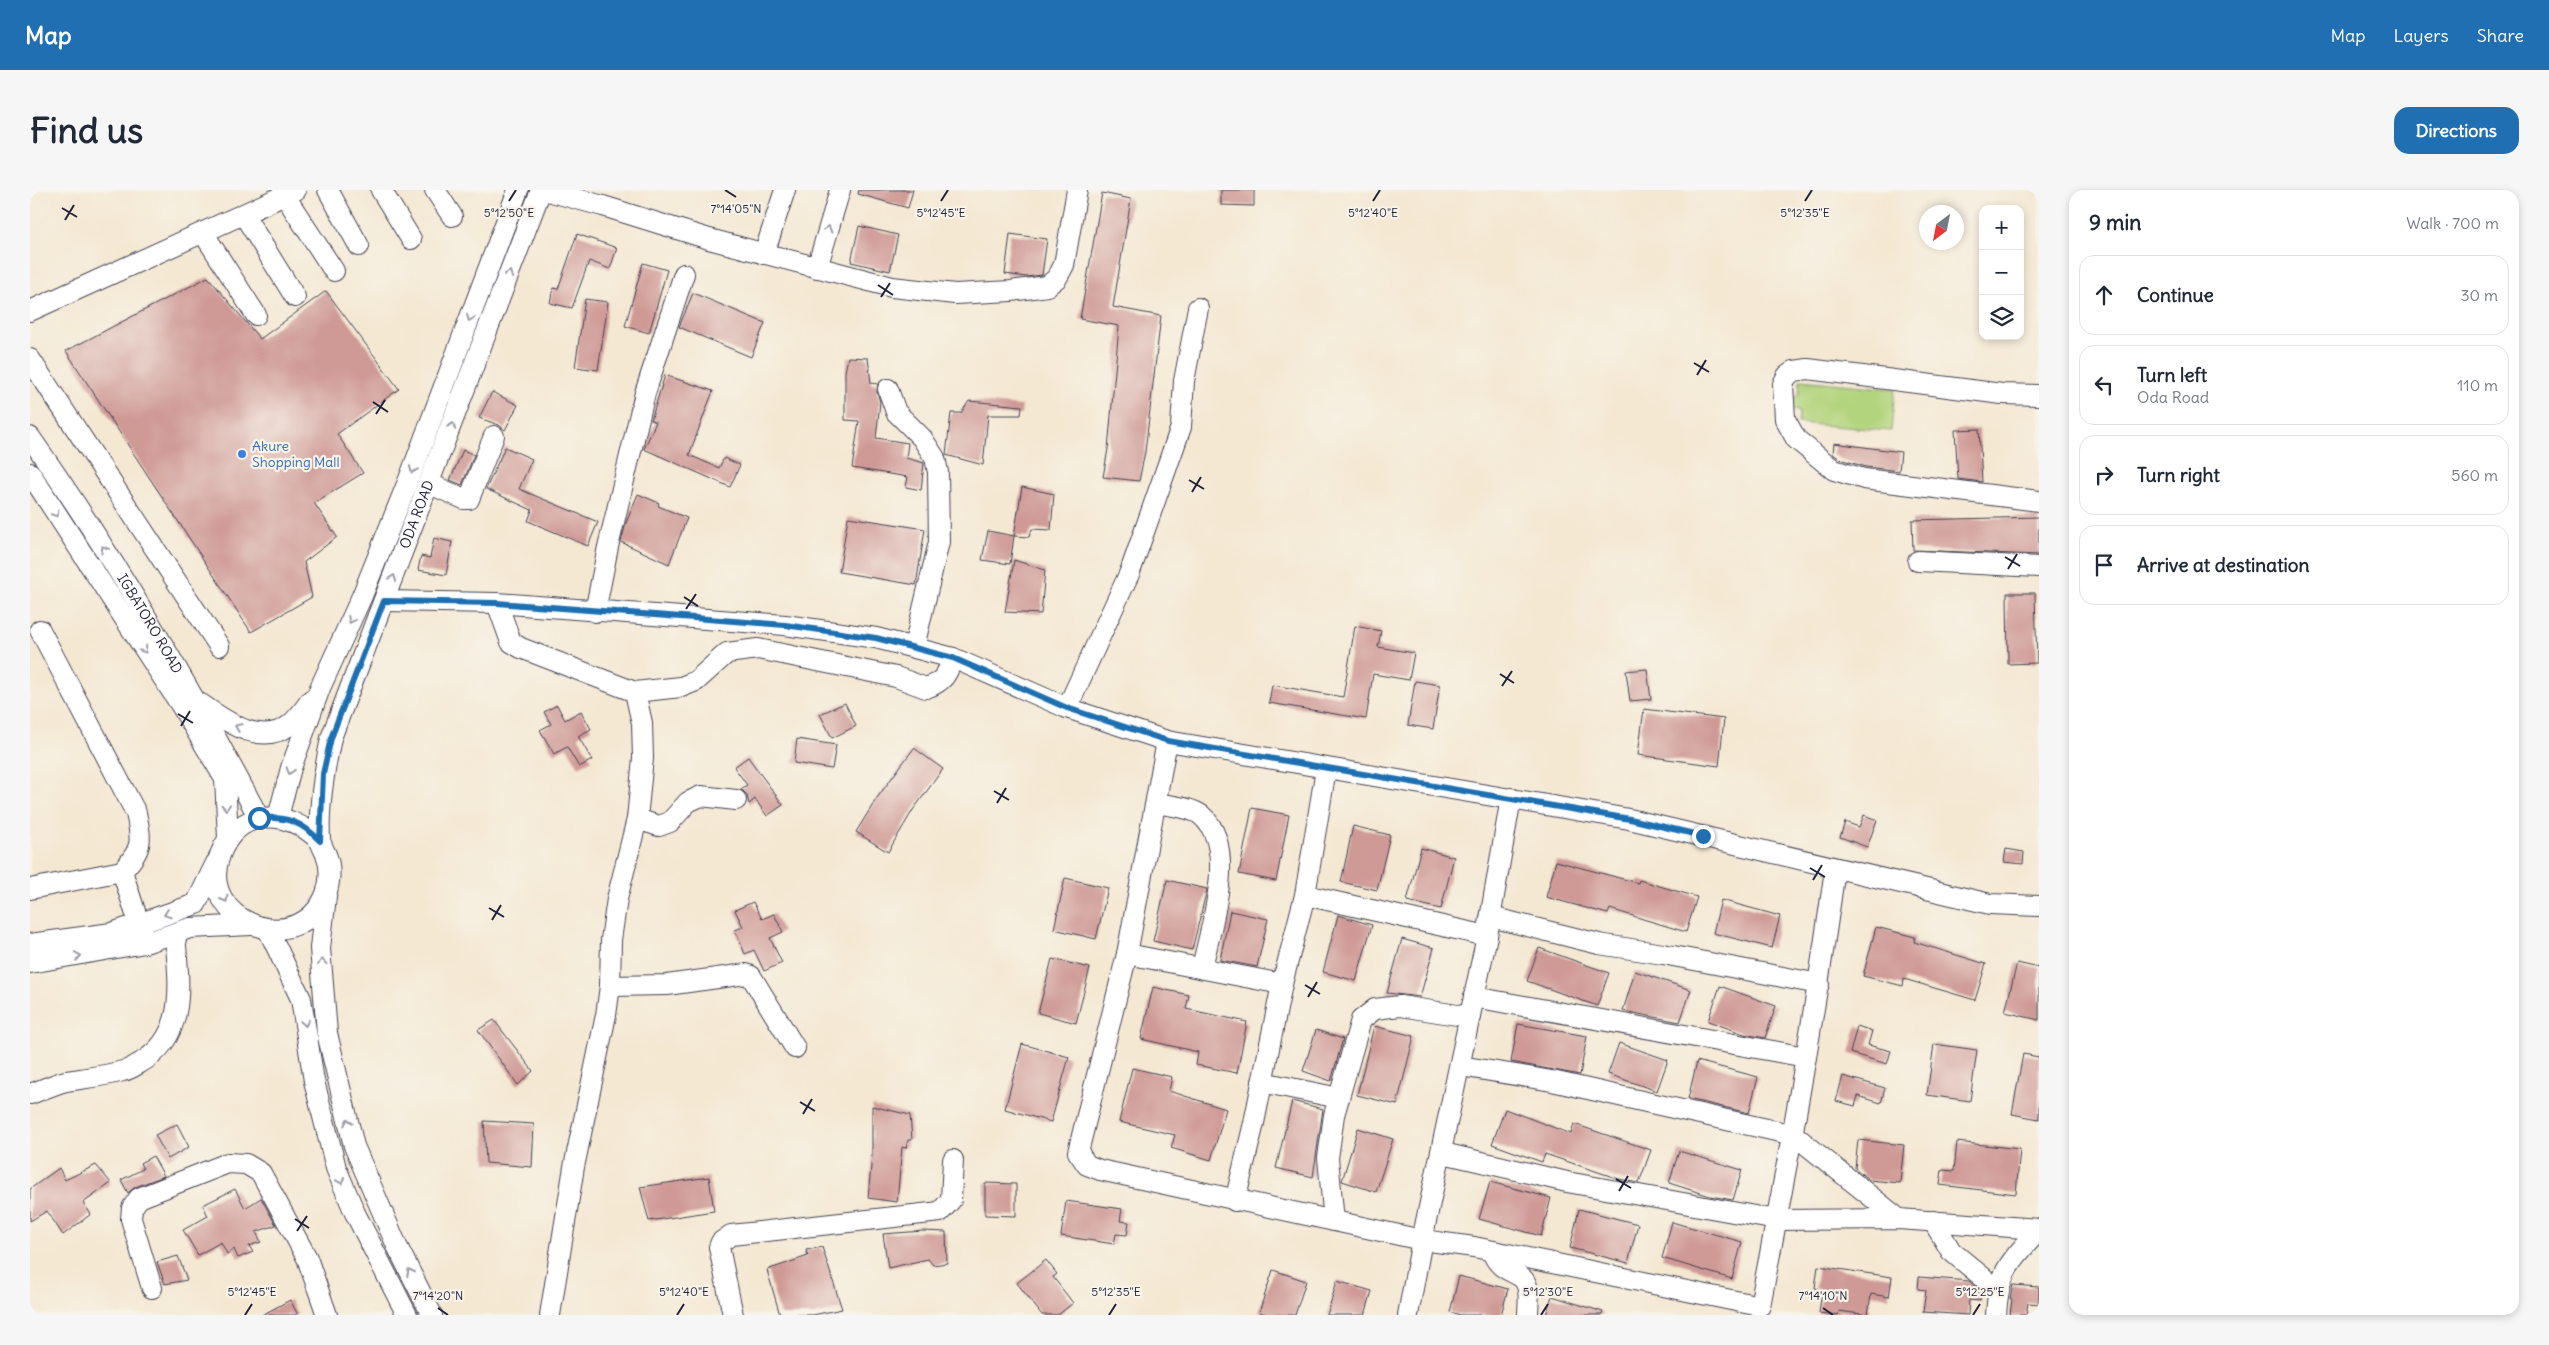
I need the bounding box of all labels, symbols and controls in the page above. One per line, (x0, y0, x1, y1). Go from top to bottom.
text: Map (25, 20, 72, 50)
text: Map (2330, 24, 2365, 47)
text: Layers (2393, 24, 2449, 47)
text: Share (2477, 24, 2524, 47)
button: Directions (2394, 107, 2519, 154)
text: Find us (30, 108, 143, 152)
text: 7°14'05"N (710, 201, 762, 216)
text: 5°12'50"E (484, 205, 534, 220)
text: 5°12'45"E (916, 205, 966, 220)
text: 5°12'40"E (1348, 205, 1398, 220)
text: 5°12'35"E (1780, 205, 1830, 220)
north arrow (1919, 205, 1964, 250)
map controls (1979, 205, 2024, 340)
button: + (1979, 205, 2024, 250)
text: 9 min (2089, 209, 2141, 236)
text: Walk · 700 m (2406, 213, 2499, 233)
one-way arrow (823, 225, 833, 233)
button: − (1979, 250, 2024, 295)
one-way arrow (503, 270, 513, 279)
icon: ahead (2090, 281, 2118, 309)
text: Continue (2137, 283, 2214, 307)
text: 30 m (2461, 285, 2498, 305)
button: layers (1979, 295, 2024, 340)
one-way arrow (466, 313, 476, 321)
text: Turn left (2137, 363, 2207, 387)
icon: left (2090, 371, 2118, 399)
text: 110 m (2457, 375, 2498, 395)
text: Oda Road (2137, 387, 2209, 407)
one-way arrow (446, 422, 456, 431)
place label: Akure Shopping Mall (252, 437, 340, 471)
marker: Akure Shopping Mall (236, 448, 248, 460)
icon: right (2090, 461, 2118, 489)
text: Turn right (2137, 463, 2220, 487)
one-way arrow (409, 465, 419, 473)
text: 560 m (2451, 465, 2498, 485)
street label: ODA ROAD (395, 478, 438, 551)
one-way arrow (50, 508, 60, 517)
one-way arrow (100, 545, 110, 554)
icon: arrive (2090, 551, 2118, 579)
text: Arrive at destination (2137, 553, 2310, 577)
street label: IGBATORO ROAD (113, 571, 187, 677)
one-way arrow (387, 574, 397, 582)
one-way arrow (347, 615, 358, 624)
one-way arrow (138, 645, 148, 654)
one-way arrow (234, 723, 243, 734)
one-way arrow (286, 766, 296, 774)
one-way arrow (221, 803, 232, 811)
route start (248, 807, 271, 830)
route end (1692, 825, 1715, 848)
one-way arrow (219, 894, 229, 903)
one-way arrow (163, 908, 172, 918)
one-way arrow (74, 951, 83, 961)
one-way arrow (316, 958, 327, 966)
one-way arrow (299, 1019, 309, 1027)
one-way arrow (343, 1117, 354, 1126)
one-way arrow (335, 1176, 346, 1185)
one-way arrow (406, 1268, 416, 1277)
text: 5°12'45"E (227, 1284, 277, 1299)
text: 5°12'40"E (659, 1284, 709, 1299)
text: 5°12'35"E (1091, 1284, 1141, 1299)
text: 5°12'30"E (1523, 1284, 1573, 1299)
text: 5°12'25"E (1955, 1284, 2005, 1299)
text: 7°14'20"N (413, 1288, 463, 1303)
text: 7°14'10"N (1799, 1288, 1847, 1303)

